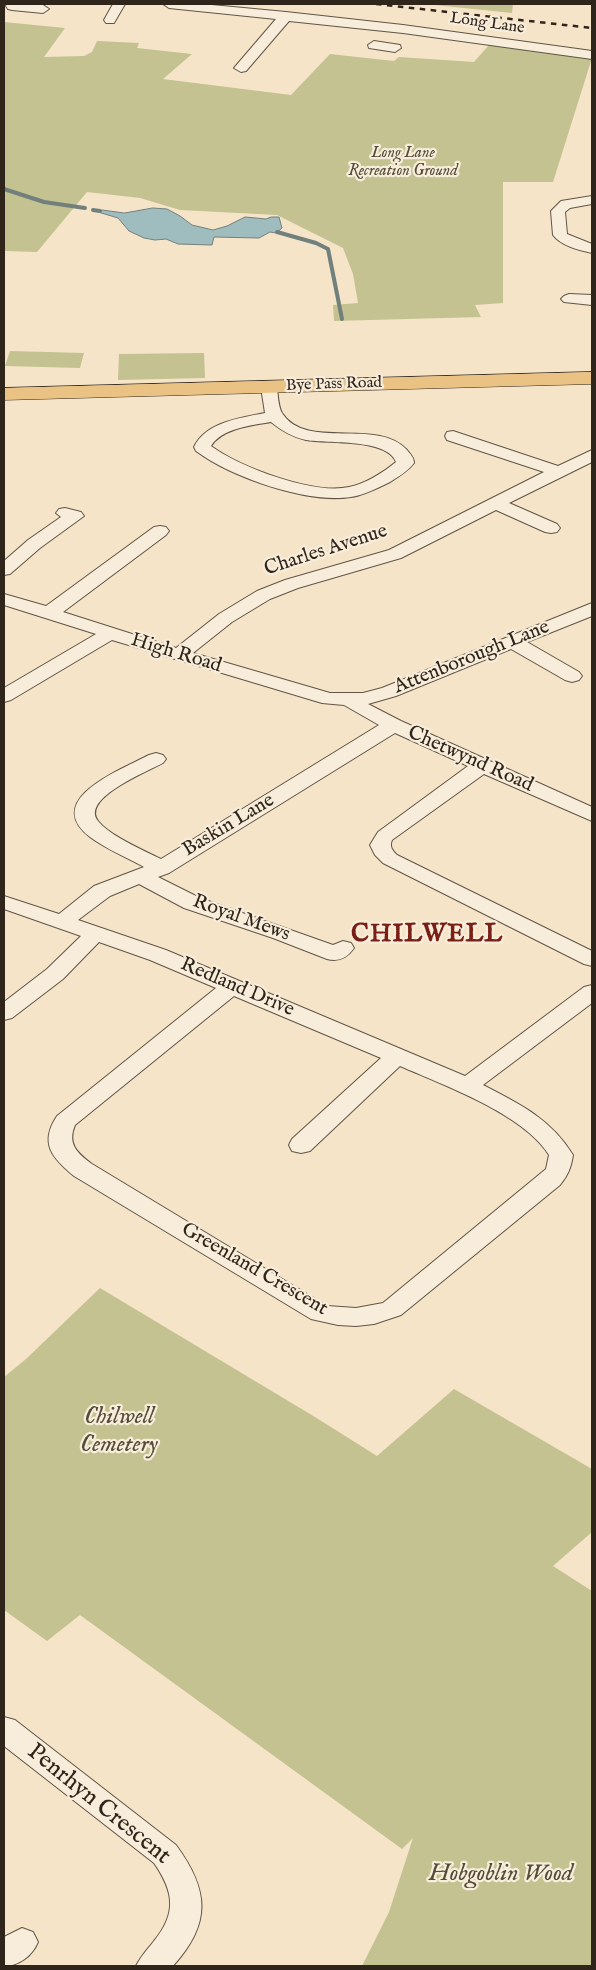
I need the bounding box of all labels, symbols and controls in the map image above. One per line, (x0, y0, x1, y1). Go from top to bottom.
street label: Long Lane (449, 9, 525, 39)
park label: Long Lane Recreation Ground (348, 144, 458, 182)
street label: Bye Pass Road (286, 374, 382, 396)
street label: Charles Avenue (261, 520, 391, 582)
street label: Attenborough Lane (391, 616, 553, 700)
street label: High Road (128, 629, 224, 679)
street label: Chetwynd Road (404, 722, 536, 798)
street label: Baskin Lane (179, 789, 279, 863)
street label: Royal Mews (189, 890, 293, 948)
district label: CHILWELL (350, 921, 504, 951)
street label: Redland Drive (176, 953, 298, 1023)
street label: Greenland Crescent (177, 1218, 331, 1322)
park label: Chilwell Cemetery (80, 1404, 158, 1460)
street label: Penrhyn Crescent (21, 1738, 175, 1872)
park label: Hobgoblin Wood (429, 1861, 573, 1889)

